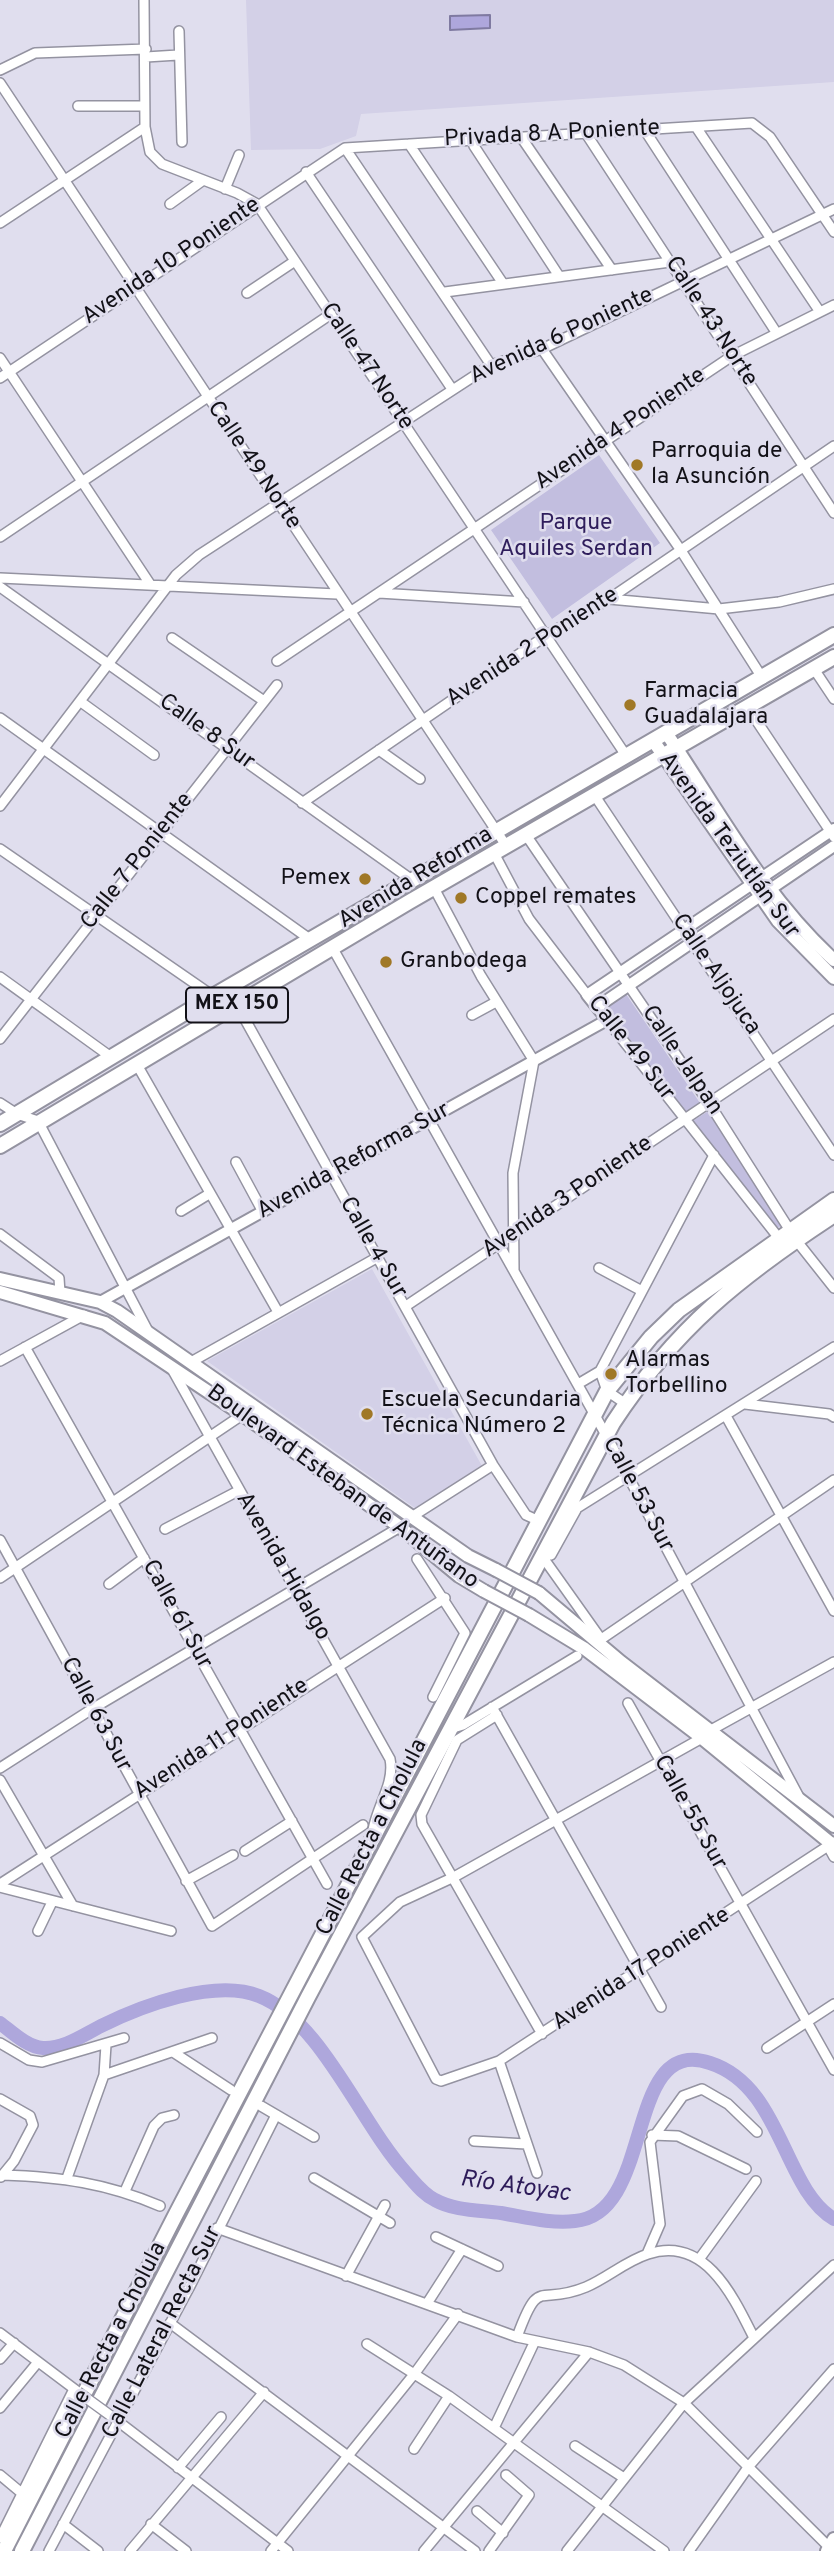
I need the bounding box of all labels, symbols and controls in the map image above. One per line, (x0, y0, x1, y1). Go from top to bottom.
street label: Privada 8 A Poniente (443, 116, 661, 154)
street label: Avenida 10 Poniente (78, 192, 266, 332)
street label: Calle 43 Norte (658, 252, 762, 392)
street label: Avenida 6 Poniente (466, 282, 658, 392)
street label: Calle 47 Norte (313, 298, 419, 436)
street label: Avenida 4 Poniente (530, 363, 712, 497)
street label: Calle 49 Norte (200, 396, 306, 536)
place label: Parroquia de la Asunción (651, 438, 782, 492)
marker: Parroquia de la Asunción (629, 457, 645, 473)
park label: Parque Aquiles Serdan (499, 510, 653, 564)
street label: Avenida 2 Poniente (442, 582, 624, 714)
place label: Farmacia Guadalajara (644, 678, 768, 732)
street label: Calle 8 Sur (153, 689, 259, 777)
marker: Farmacia Guadalajara (622, 697, 638, 713)
street label: Avenida Teziutlán Sur (651, 748, 805, 944)
street label: Calle 7 Poniente (76, 788, 200, 936)
street label: Avenida Reforma (334, 822, 498, 936)
place label: Pemex (280, 865, 351, 893)
marker: Pemex (357, 871, 373, 887)
place label: Coppel remates (475, 884, 636, 912)
marker: Coppel remates (453, 890, 469, 906)
street label: Calle Aljojuca (664, 909, 766, 1041)
place label: Granbodega (400, 948, 527, 976)
marker: Granbodega (378, 954, 394, 970)
road number: MEX 150 (186, 988, 288, 1023)
street label: Calle 49 Sur (580, 991, 680, 1107)
street label: Calle Jalpan (634, 1001, 728, 1121)
street label: Avenida Reforma Sur (253, 1098, 455, 1226)
street label: Avenida 3 Poniente (478, 1131, 658, 1265)
street label: Calle 4 Sur (332, 1192, 412, 1304)
place label: Alarmas Torbellino (625, 1347, 728, 1401)
marker: Alarmas Torbellino (603, 1366, 619, 1382)
street label: Boulevard Esteban de Antuñano (200, 1380, 484, 1596)
place label: Escuela Secundaria Técnica Número 2 (381, 1387, 581, 1441)
marker: Escuela Secundaria Técnica Número 2 (359, 1406, 375, 1422)
street label: Calle 53 Sur (595, 1433, 679, 1557)
street label: Avenida Hidalgo (228, 1488, 336, 1646)
street label: Calle 61 Sur (135, 1556, 217, 1674)
street label: Calle 63 Sur (53, 1653, 137, 1777)
street label: Avenida 11 Poniente (130, 1673, 314, 1807)
street label: Calle Recta a Cholula (311, 1735, 435, 1941)
street label: Calle 55 Sur (646, 1751, 732, 1875)
street label: Avenida 17 Poniente (548, 1902, 736, 2038)
water label: Río Atoyac (458, 2166, 572, 2210)
street label: Calle Lateral Recta Sur (97, 2222, 229, 2444)
street label: Calle Recta a Cholula (50, 2238, 174, 2444)

